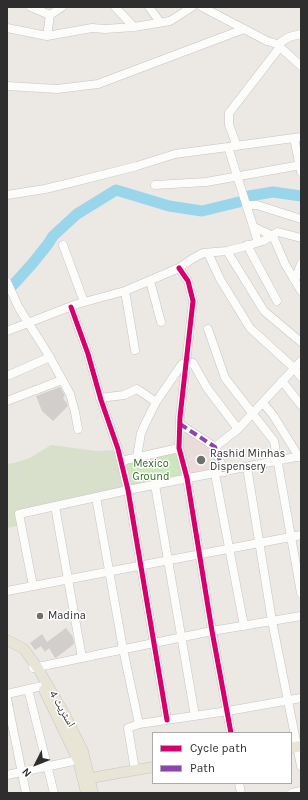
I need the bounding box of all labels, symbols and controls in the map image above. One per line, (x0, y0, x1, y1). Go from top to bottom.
place label: Rashid Minhas Dispensery (210, 447, 285, 473)
marker: Rashid Minhas Dispensery (195, 454, 207, 466)
park label: Mexico Ground (133, 457, 169, 483)
place label: Madina (48, 609, 86, 623)
marker: Madina (35, 611, 45, 621)
street label: اسٹریٹ 4 (46, 688, 78, 730)
legend (152, 732, 292, 784)
text: Cycle path (190, 741, 247, 755)
north arrow (16, 744, 56, 784)
text: Path (190, 761, 215, 775)
text: N (19, 765, 34, 780)

